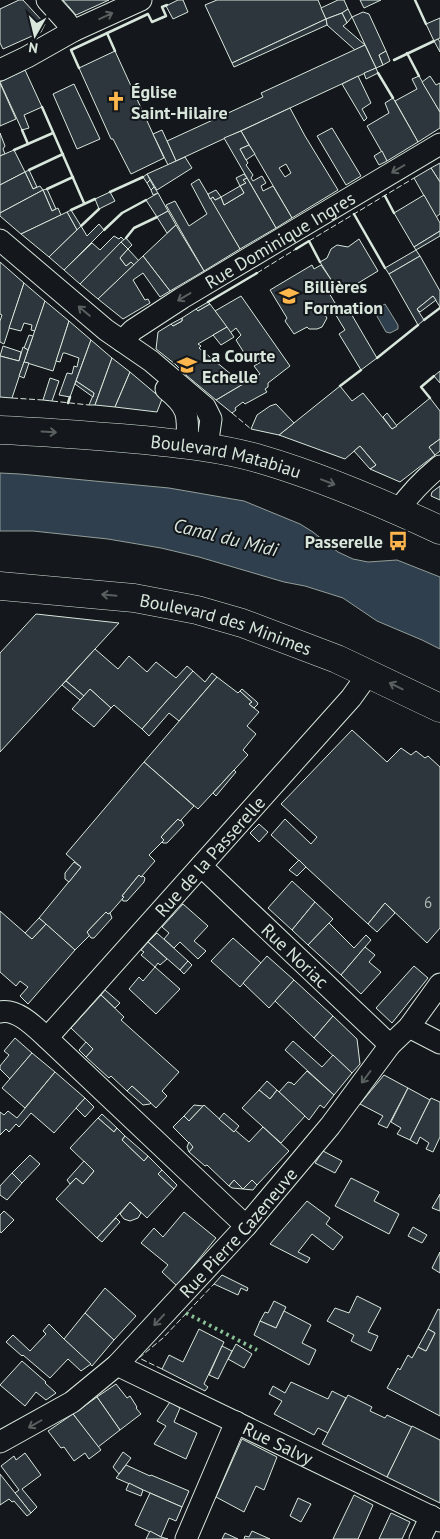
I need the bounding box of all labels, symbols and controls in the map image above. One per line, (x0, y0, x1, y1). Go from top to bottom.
north arrow (10, 10, 60, 60)
one-way arrow (98, 11, 113, 20)
text: N (27, 38, 39, 57)
place label: Église Saint-Hilaire (131, 80, 228, 124)
church icon: Église Saint-Hilaire (105, 90, 127, 112)
one-way arrow (392, 164, 406, 174)
street label: Rue Dominique Ingres (201, 186, 359, 293)
place label: Billières Formation (304, 275, 383, 319)
school or university icon: Billières Formation (278, 285, 300, 307)
one-way arrow (177, 293, 191, 303)
one-way arrow (78, 305, 91, 316)
place label: La Courte Echelle (202, 344, 275, 388)
school or university icon: La Courte Echelle (176, 354, 198, 376)
one-way arrow (40, 428, 56, 437)
street label: Boulevard Matabiau (150, 429, 304, 483)
one-way arrow (320, 478, 335, 487)
water label: Canal du Midi (171, 512, 282, 562)
place label: Passerelle (305, 530, 383, 553)
bus stop icon: Passerelle (387, 530, 409, 552)
street label: Boulevard des Minimes (138, 588, 315, 660)
one-way arrow (102, 590, 118, 600)
one-way arrow (389, 681, 404, 690)
street label: Rue de la Passerelle (150, 791, 270, 921)
house number: 6 (424, 893, 432, 912)
street label: Rue Noriac (257, 918, 334, 993)
one-way arrow (361, 1070, 372, 1083)
street label: Rue Pierre Cazeneuve (174, 1163, 302, 1302)
one-way arrow (153, 1314, 165, 1327)
street label: Rue Salvy (239, 1416, 318, 1470)
one-way arrow (28, 1419, 42, 1429)

